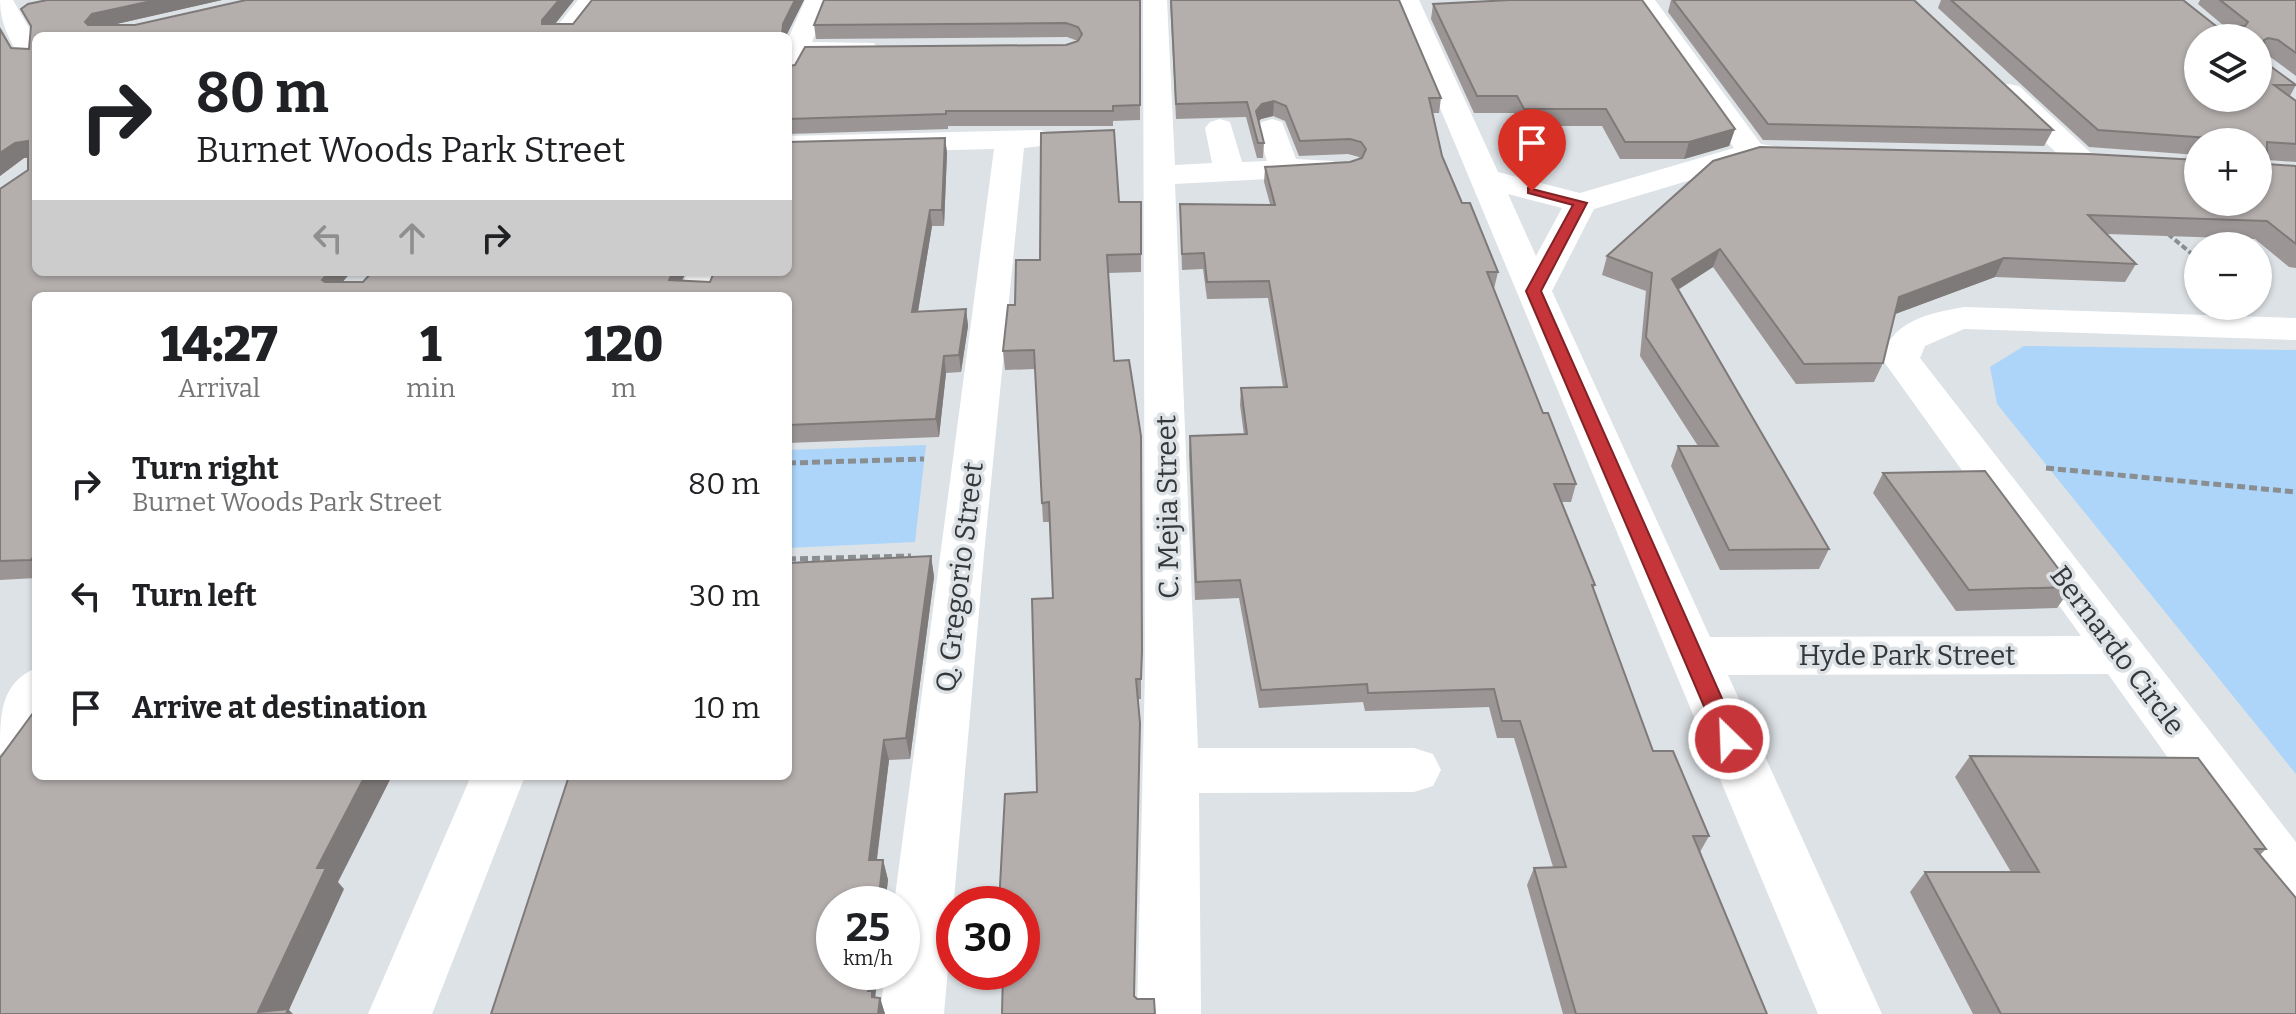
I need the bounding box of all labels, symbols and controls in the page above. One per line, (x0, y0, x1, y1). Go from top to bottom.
map controls (2184, 24, 2272, 320)
button: layers (2184, 24, 2272, 112)
text: 80 m (196, 60, 329, 127)
icon: right (64, 64, 168, 168)
pin (1498, 109, 1566, 191)
icon: arrive (1510, 121, 1554, 165)
text: Burnet Woods Park Street (196, 128, 625, 172)
button: + (2184, 128, 2272, 216)
icon: left (306, 216, 350, 260)
icon: ahead (390, 216, 434, 260)
icon: right (474, 216, 518, 260)
button: − (2184, 232, 2272, 320)
text: 14:27 (161, 316, 278, 374)
text: 1 (420, 316, 441, 374)
text: 120 (584, 316, 663, 374)
text: Arrival (178, 373, 260, 404)
text: min (406, 373, 455, 404)
text: m (611, 373, 636, 404)
street label: C. Mejia Street (1149, 415, 1186, 599)
text: Turn right (132, 451, 279, 487)
street label: Q. Gregorio Street (929, 460, 990, 694)
icon: right (64, 462, 108, 506)
text: 80 m (688, 466, 760, 502)
text: Burnet Woods Park Street (132, 487, 442, 518)
street label: Bernardo Circle (2043, 559, 2192, 741)
icon: left (64, 574, 108, 618)
text: Turn left (132, 578, 257, 614)
text: 30 m (689, 578, 760, 614)
street label: Hyde Park Street (1799, 639, 2015, 672)
icon: arrive (64, 686, 108, 730)
text: Arrive at destination (132, 690, 427, 726)
text: 10 m (694, 690, 760, 726)
position arrow (1687, 697, 1771, 781)
speed limit sign: 30 (936, 886, 1040, 990)
text: 25 (846, 904, 890, 952)
text: km/h (843, 946, 893, 970)

